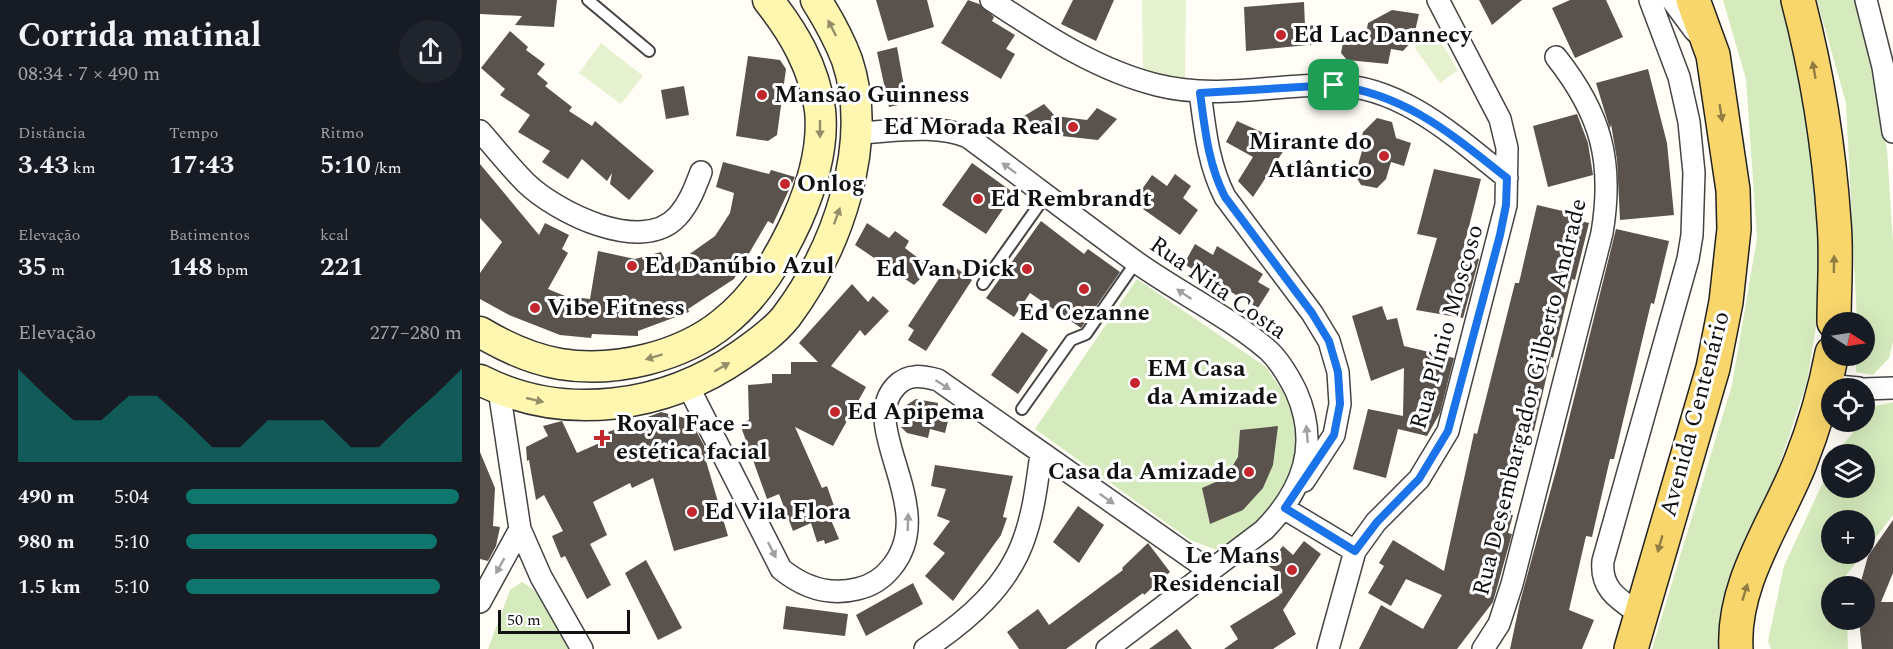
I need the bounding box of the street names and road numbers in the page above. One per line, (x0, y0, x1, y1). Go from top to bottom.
street label: Rua Desembargador Gilberto Andrade (1463, 195, 1597, 599)
street label: Rua Plínio Moscoso (1401, 220, 1493, 434)
street label: Rua Nita Costa (1142, 227, 1294, 349)
street label: Avenida Centenário (1650, 307, 1740, 521)

